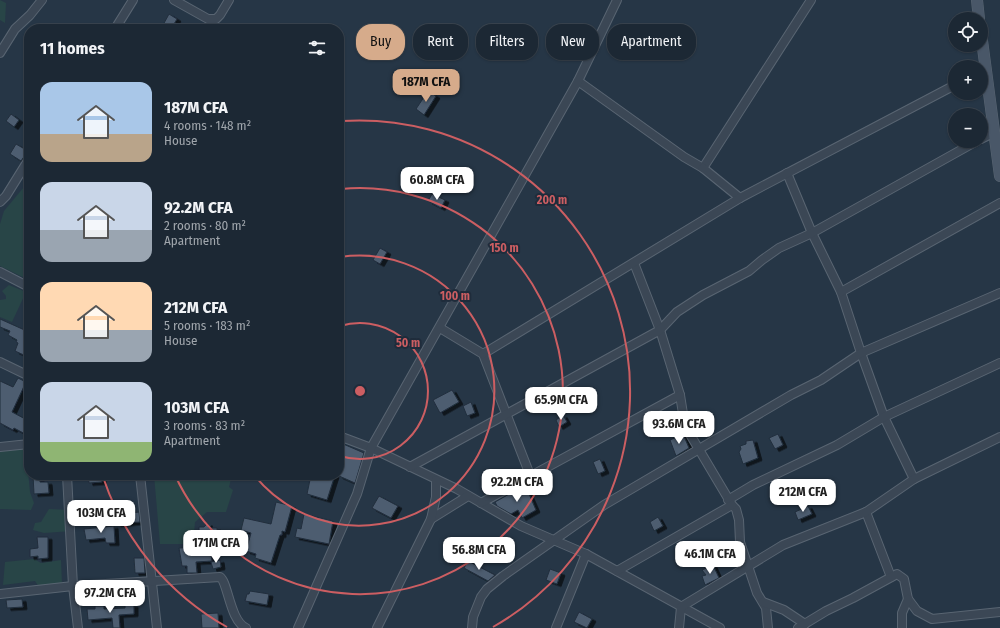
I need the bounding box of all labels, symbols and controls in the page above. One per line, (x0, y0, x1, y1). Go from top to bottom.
map controls (948, 12, 988, 148)
button: locate (948, 12, 988, 52)
chip: Buy (356, 24, 405, 60)
chip: Rent (413, 24, 468, 60)
chip: Filters (476, 24, 538, 60)
chip: New (546, 24, 599, 60)
chip: Apartment (607, 24, 696, 60)
icon: filters (306, 37, 328, 59)
text: 11 homes (40, 38, 105, 59)
button: + (948, 60, 988, 100)
pin: 187M CFA (385, 69, 467, 103)
text: 187M CFA (402, 74, 450, 89)
text: 187M CFA (164, 97, 228, 118)
icon: home (72, 98, 120, 146)
button: − (948, 108, 988, 148)
text: 4 rooms · 148 m² (164, 118, 251, 133)
text: House (164, 133, 198, 148)
pin: 60.8M CFA (391, 167, 483, 201)
text: 60.8M CFA (410, 172, 464, 187)
text: 200 m (536, 193, 567, 207)
text: 92.2M CFA (164, 197, 233, 218)
icon: home (72, 198, 120, 246)
text: 2 rooms · 80 m² (164, 218, 246, 233)
text: Apartment (164, 233, 220, 248)
text: 150 m (489, 241, 519, 255)
text: 100 m (440, 289, 470, 303)
text: 212M CFA (164, 297, 227, 318)
icon: home (72, 298, 120, 346)
text: 5 rooms · 183 m² (164, 318, 250, 333)
text: House (164, 333, 198, 348)
text: 50 m (396, 336, 420, 350)
centre of rings (353, 384, 367, 398)
pin: 65.9M CFA (515, 387, 607, 421)
text: 65.9M CFA (534, 392, 588, 407)
text: 103M CFA (164, 397, 229, 418)
icon: home (72, 398, 120, 446)
pin: 93.6M CFA (633, 411, 725, 445)
text: 93.6M CFA (652, 416, 706, 431)
text: 3 rooms · 83 m² (164, 418, 245, 433)
text: Apartment (164, 433, 220, 448)
pin: 92.2M CFA (471, 469, 563, 503)
text: 92.2M CFA (491, 474, 543, 489)
pin: 212M CFA (762, 479, 844, 513)
text: 212M CFA (779, 484, 827, 499)
pin: 103M CFA (60, 500, 142, 534)
text: 103M CFA (76, 505, 126, 520)
pin: 171M CFA (175, 530, 257, 564)
text: 171M CFA (192, 535, 240, 550)
pin: 56.8M CFA (433, 537, 525, 571)
pin: 46.1M CFA (664, 541, 756, 575)
text: 56.8M CFA (452, 542, 506, 557)
text: 46.1M CFA (684, 546, 736, 561)
pin: 97.2M CFA (64, 580, 156, 614)
text: 97.2M CFA (84, 585, 136, 600)

